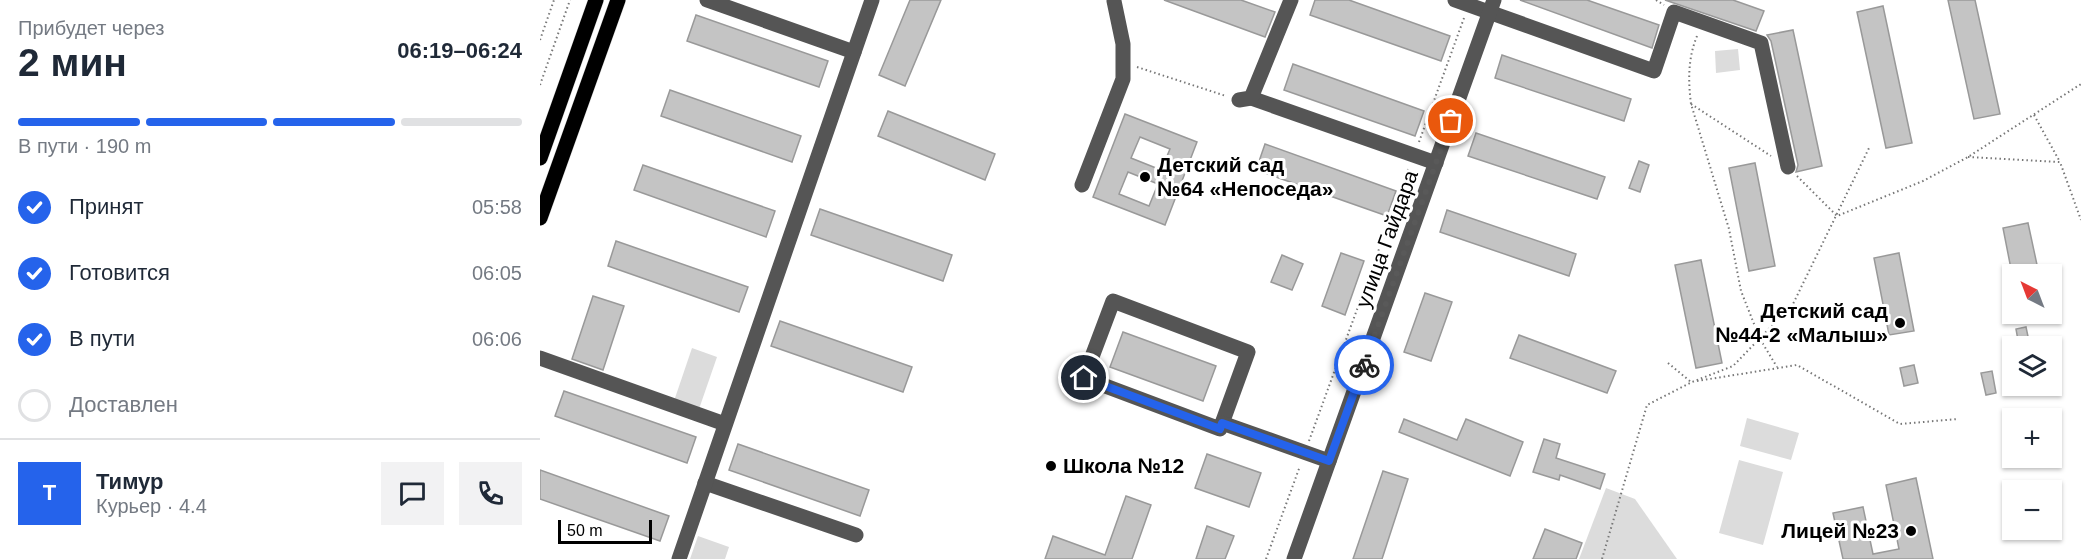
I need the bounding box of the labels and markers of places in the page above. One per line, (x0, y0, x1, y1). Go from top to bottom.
pin (1425, 95, 1476, 146)
place label: Детский сад №64 «Непоседа» (1157, 153, 1333, 200)
marker: Детский сад №64 «Непоседа» (1138, 170, 1152, 184)
place label: Детский сад №44-2 «Малыш» (1715, 299, 1888, 346)
marker: Детский сад №44-2 «Малыш» (1893, 316, 1907, 330)
pin (1058, 352, 1109, 403)
place label: Школа №12 (1063, 454, 1184, 477)
marker: Школа №12 (1044, 459, 1058, 473)
place label: Лицей №23 (1781, 519, 1899, 542)
marker: Лицей №23 (1904, 524, 1918, 538)

